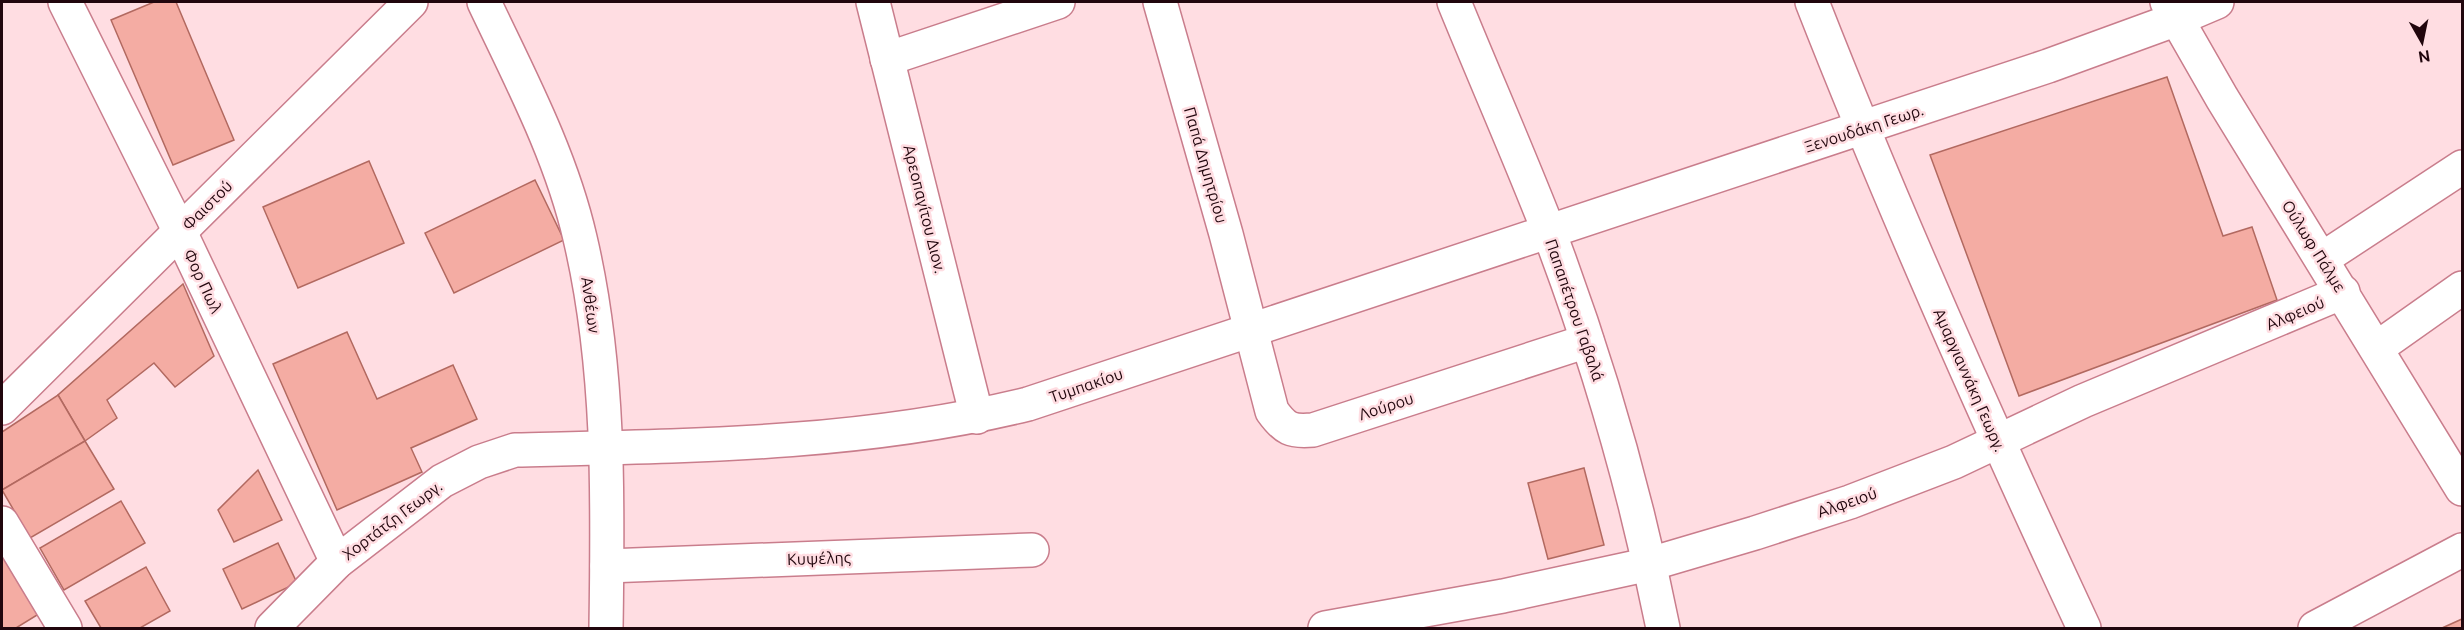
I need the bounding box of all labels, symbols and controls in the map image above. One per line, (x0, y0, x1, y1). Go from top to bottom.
north arrow (2392, 12, 2452, 72)
text: N (2417, 47, 2432, 67)
street label: Ξενουδάκη Γεωρ. (1802, 100, 1926, 156)
street label: Παπά Δημητρίου (1181, 105, 1231, 225)
street label: Αρεοπαγίτου Διον. (900, 143, 950, 275)
street label: Φαιστού (178, 176, 236, 234)
street label: Ούλωφ Πάλμε (2279, 197, 2349, 295)
street label: Παπαπέτρου Γαβαλά (1542, 237, 1608, 384)
street label: Φορ Πωλ (180, 246, 226, 316)
street label: Ανθέων (578, 276, 604, 335)
street label: Αλφειού (2263, 293, 2327, 333)
street label: Αμαργιαννάκη Γεωργ. (1930, 306, 2010, 454)
street label: Τυμπακίου (1047, 364, 1125, 406)
street label: Λούρου (1356, 389, 1416, 423)
street label: Χορτάτζη Γεωργ. (339, 477, 446, 564)
street label: Αλφειού (1815, 483, 1879, 521)
street label: Κυψέλης (787, 548, 851, 569)

